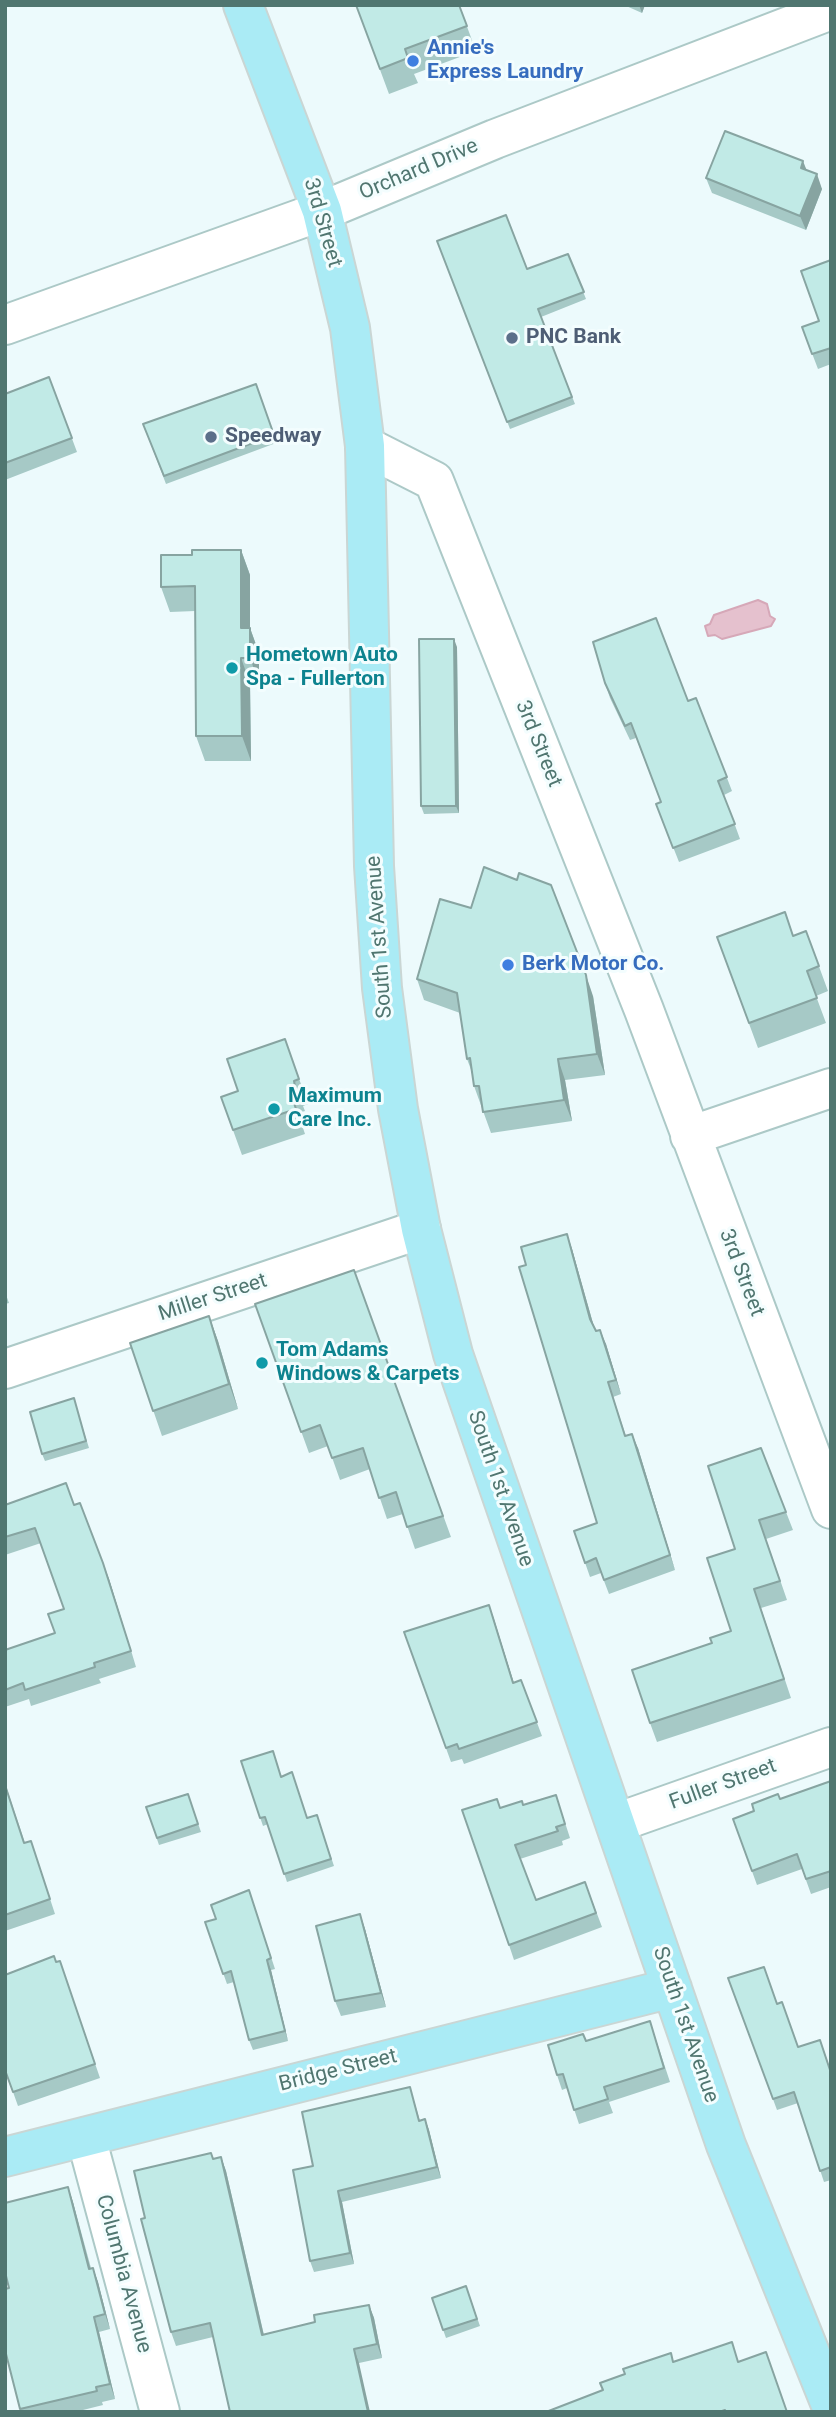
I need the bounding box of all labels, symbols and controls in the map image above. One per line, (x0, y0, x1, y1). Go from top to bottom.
place label: Annie's Express Laundry (427, 36, 583, 86)
marker: Annie's Express Laundry (405, 53, 421, 69)
street label: Orchard Drive (356, 134, 482, 206)
street label: 3rd Street (297, 176, 347, 270)
place label: PNC Bank (526, 325, 621, 351)
marker: PNC Bank (504, 330, 520, 346)
place label: Speedway (225, 424, 321, 450)
marker: Speedway (203, 429, 219, 445)
place label: Hometown Auto Spa - Fullerton (246, 643, 398, 693)
marker: Hometown Auto Spa - Fullerton (224, 660, 240, 676)
street label: 3rd Street (509, 697, 567, 791)
street label: South 1st Avenue (362, 855, 398, 1019)
place label: Berk Motor Co. (522, 952, 664, 978)
marker: Berk Motor Co. (500, 957, 516, 973)
place label: Maximum Care Inc. (288, 1084, 382, 1134)
marker: Maximum Care Inc. (266, 1101, 282, 1117)
street label: 3rd Street (713, 1226, 769, 1320)
street label: Miller Street (156, 1269, 270, 1327)
place label: Tom Adams Windows & Carpets (276, 1338, 460, 1388)
marker: Tom Adams Windows & Carpets (254, 1355, 270, 1371)
street label: South 1st Avenue (462, 1408, 538, 1570)
street label: Fuller Street (666, 1754, 780, 1816)
street label: South 1st Avenue (647, 1944, 723, 2106)
street label: Bridge Street (276, 2044, 400, 2098)
street label: Columbia Avenue (90, 2192, 156, 2356)

